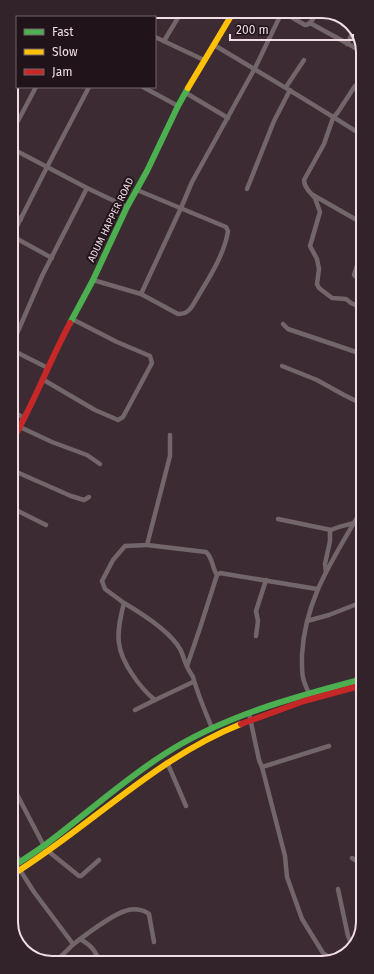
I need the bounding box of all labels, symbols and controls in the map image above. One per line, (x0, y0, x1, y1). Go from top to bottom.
legend (16, 16, 156, 88)
scale bar (230, 16, 353, 42)
text: 200 m (236, 23, 269, 37)
text: Fast (52, 25, 74, 39)
text: Slow (52, 45, 78, 59)
text: Jam (52, 65, 72, 79)
street label: ADUM HAPPER ROAD (85, 176, 137, 264)

